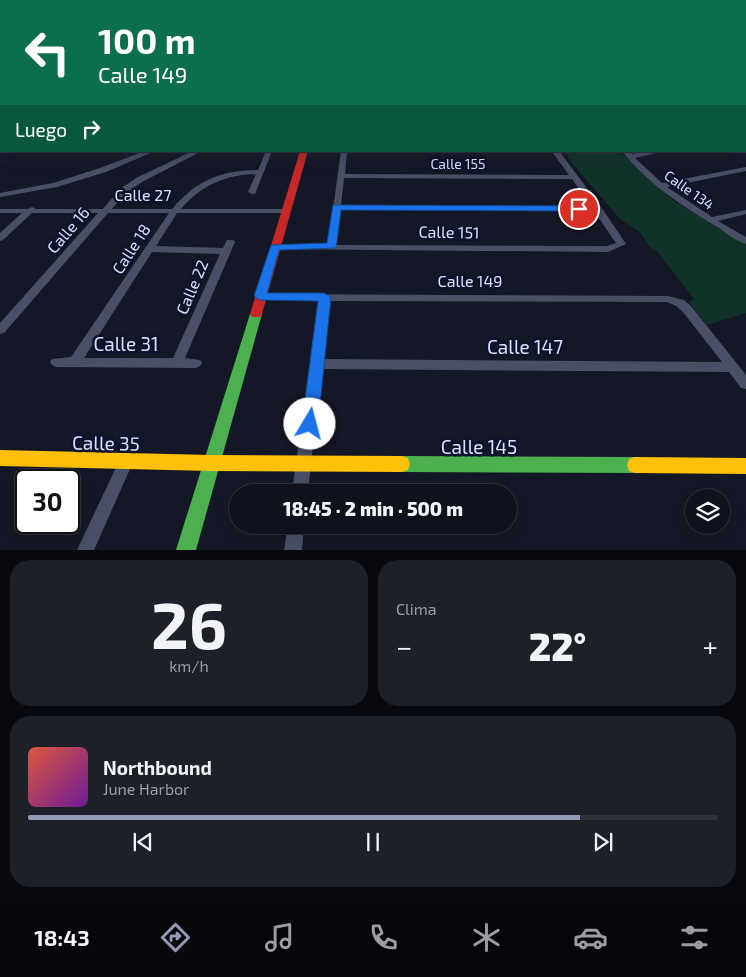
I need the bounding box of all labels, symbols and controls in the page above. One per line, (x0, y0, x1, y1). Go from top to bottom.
text: 100 m (98, 19, 196, 61)
icon: left (15, 20, 80, 85)
text: Calle 149 (98, 61, 187, 87)
icon: right (77, 115, 105, 143)
text: Luego (15, 118, 67, 141)
street label: Calle 155 (430, 155, 486, 172)
street label: Calle 134 (661, 166, 717, 213)
street label: Calle 27 (115, 185, 171, 204)
pin (558, 188, 600, 230)
icon: arrive (565, 195, 593, 223)
street label: Calle 16 (42, 203, 93, 257)
street label: Calle 18 (107, 220, 154, 277)
street label: Calle 151 (418, 221, 480, 242)
street label: Calle 22 (172, 257, 212, 317)
street label: Calle 149 (438, 271, 502, 290)
street label: Calle 31 (93, 332, 159, 355)
street label: Calle 147 (487, 335, 563, 358)
position arrow (283, 397, 335, 449)
street label: Calle 35 (72, 430, 140, 455)
street label: Calle 145 (441, 435, 517, 458)
speed limit sign: 30 (15, 469, 80, 534)
map controls (685, 489, 730, 534)
button: layers (685, 489, 730, 534)
text: 18:45 · 2 min · 500 m (283, 497, 463, 520)
text: 26 (151, 584, 227, 662)
text: Clima (396, 599, 437, 618)
text: 22° (529, 623, 586, 669)
text: − (396, 629, 412, 663)
text: + (703, 629, 718, 663)
text: km/h (169, 656, 209, 675)
text: Northbound (103, 756, 212, 779)
text: June Harbor (103, 779, 190, 798)
icon: previous (129, 828, 157, 856)
icon: pause (359, 828, 387, 856)
icon: next (589, 828, 617, 856)
icon: directions (158, 920, 193, 955)
icon: music (262, 920, 297, 955)
icon: phone (366, 920, 401, 955)
icon: climate (469, 920, 504, 955)
icon: car (573, 920, 608, 955)
icon: filters (677, 920, 712, 955)
text: 18:43 (34, 924, 90, 950)

